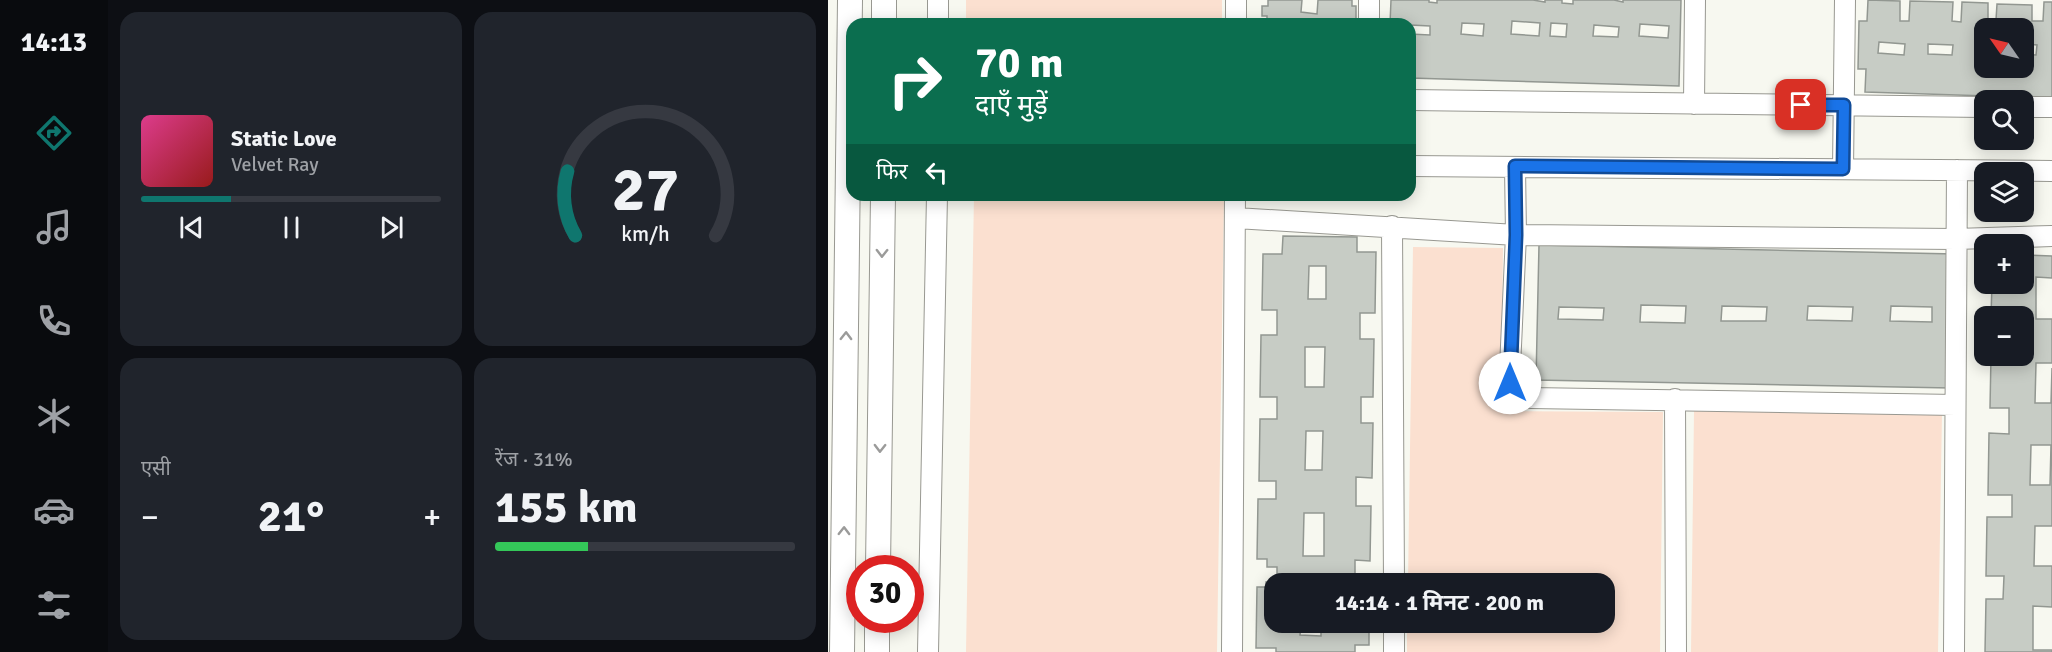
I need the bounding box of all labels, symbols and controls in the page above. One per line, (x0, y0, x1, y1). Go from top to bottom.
north arrow (1974, 18, 2034, 78)
map controls (1974, 18, 2034, 366)
text: 14:13 (21, 26, 87, 59)
text: 70 m (975, 38, 1064, 89)
icon: right (876, 42, 954, 120)
pin (1775, 79, 1826, 130)
icon: arrive (1784, 88, 1817, 121)
text: दाएँ मुड़ें (975, 89, 1048, 122)
button: search (1974, 90, 2034, 150)
icon: directions (33, 112, 75, 154)
text: Static Love (231, 125, 337, 152)
text: 27 (611, 151, 679, 228)
text: Velvet Ray (231, 152, 319, 177)
icon: left (920, 156, 953, 189)
text: फिर (876, 158, 908, 185)
button: layers (1974, 162, 2034, 222)
icon: music (33, 206, 75, 248)
icon: previous (175, 211, 208, 244)
icon: pause (275, 211, 308, 244)
icon: next (375, 211, 408, 244)
text: km/h (621, 222, 669, 248)
button: + (1974, 234, 2034, 294)
one-way arrow (876, 249, 888, 258)
icon: phone (33, 300, 75, 342)
button: − (1974, 306, 2034, 366)
one-way arrow (840, 331, 852, 340)
position arrow (1478, 351, 1542, 415)
icon: climate (33, 395, 75, 437)
one-way arrow (873, 444, 886, 453)
text: रेंज · 31% (495, 447, 573, 472)
text: एसी (141, 456, 171, 481)
text: 155 km (495, 480, 638, 535)
icon: car (33, 489, 75, 531)
text: 21° (258, 489, 324, 544)
text: − (141, 497, 159, 538)
text: + (423, 497, 441, 538)
one-way arrow (838, 526, 850, 535)
speed limit sign: 30 (846, 555, 924, 633)
icon: filters (33, 584, 75, 626)
text: 14:14 · 1 मिनट · 200 m (1335, 589, 1544, 616)

